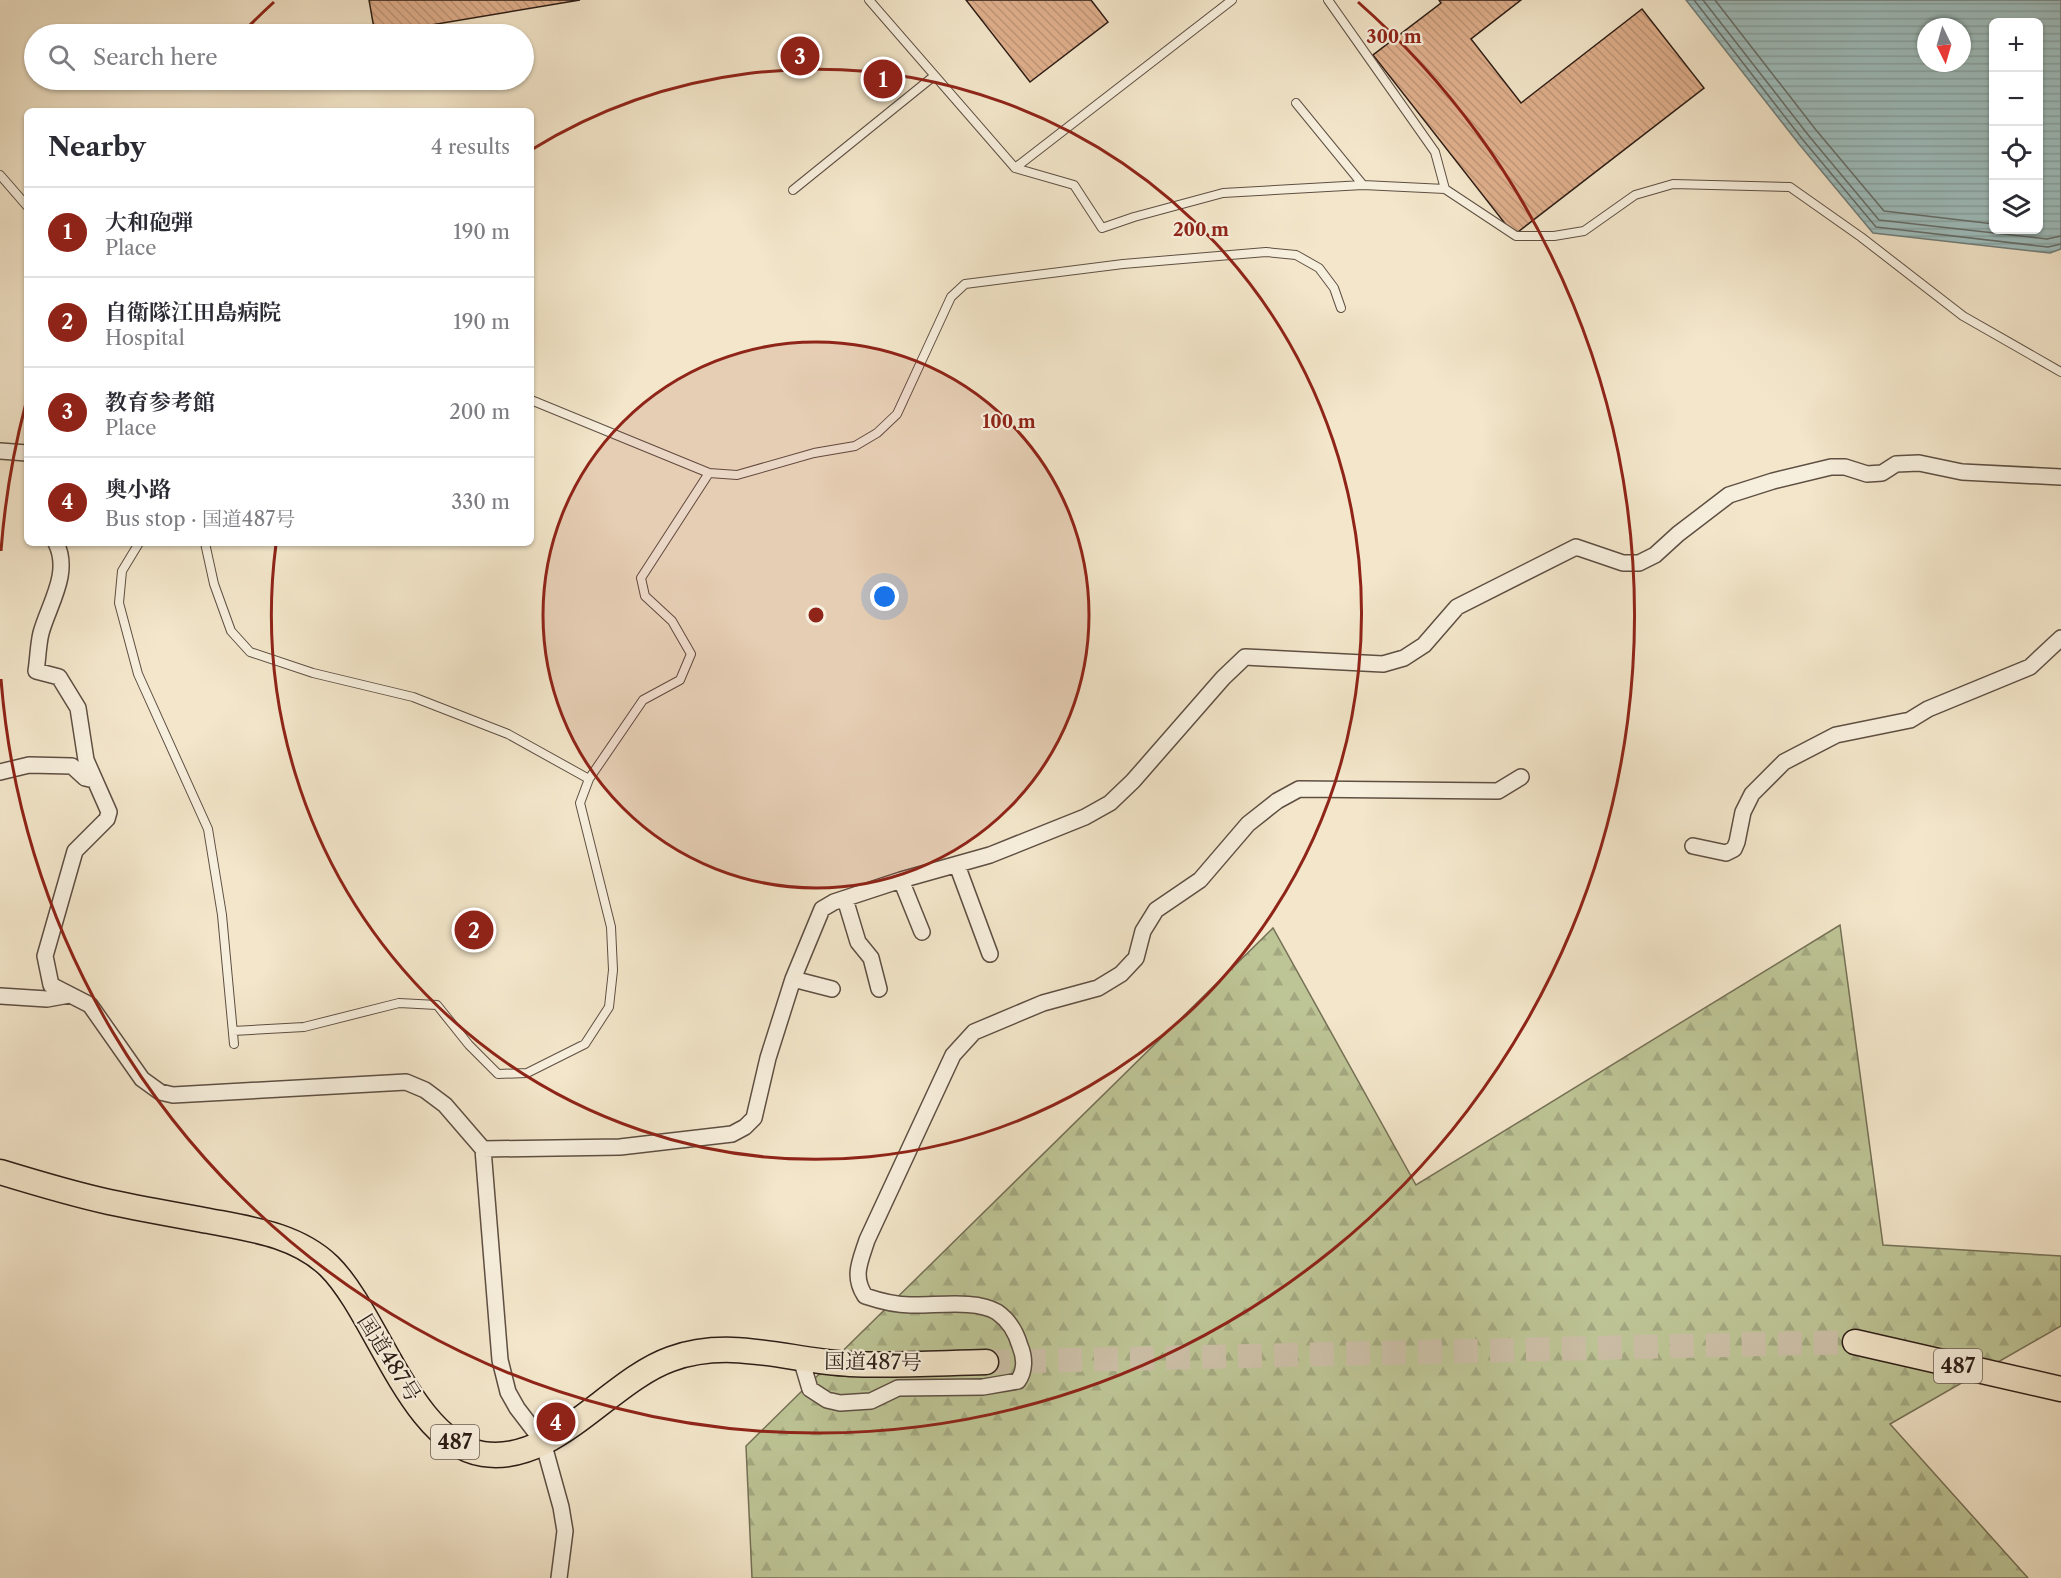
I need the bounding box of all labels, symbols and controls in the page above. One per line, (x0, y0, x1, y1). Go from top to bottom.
north arrow (1917, 18, 1971, 72)
map controls (1989, 18, 2043, 234)
button: + (1989, 18, 2043, 72)
search box (24, 24, 534, 90)
text: 300 m (1366, 26, 1422, 48)
pin: 3 (780, 34, 820, 78)
icon: search (45, 41, 78, 74)
text: Search here (93, 44, 218, 71)
pin: 1 (864, 56, 902, 101)
button: − (1989, 72, 2043, 126)
button: locate (1989, 126, 2043, 180)
text: Nearby (48, 131, 146, 163)
text: 4 results (431, 135, 510, 159)
button: layers (1989, 180, 2043, 234)
text: 大和砲弾 (105, 209, 193, 236)
text: 200 m (1173, 219, 1229, 241)
text: 1 (63, 220, 72, 244)
text: 190 m (453, 220, 510, 244)
text: Place (105, 236, 156, 260)
text: 自衛隊江田島病院 (105, 299, 281, 326)
text: 2 (62, 310, 73, 334)
text: 190 m (453, 310, 510, 334)
text: Hospital (105, 326, 185, 350)
text: 教育参考館 (105, 389, 215, 416)
text: 3 (62, 400, 73, 424)
text: 200 m (449, 400, 510, 424)
text: 100 m (982, 411, 1036, 433)
text: Place (105, 416, 156, 440)
text: 奥小路 (105, 476, 171, 503)
text: 4 (62, 490, 73, 514)
text: 330 m (451, 490, 510, 514)
text: Bus stop · 国道487号 (105, 507, 295, 531)
your location (870, 582, 899, 611)
centre of rings (806, 605, 826, 625)
pin: 2 (454, 908, 494, 952)
street label: 国道487号 (353, 1310, 426, 1406)
street label: 国道487号 (824, 1348, 922, 1375)
road number: 487 (1934, 1349, 1982, 1383)
pin: 4 (536, 1400, 576, 1444)
road number: 487 (431, 1425, 479, 1459)

